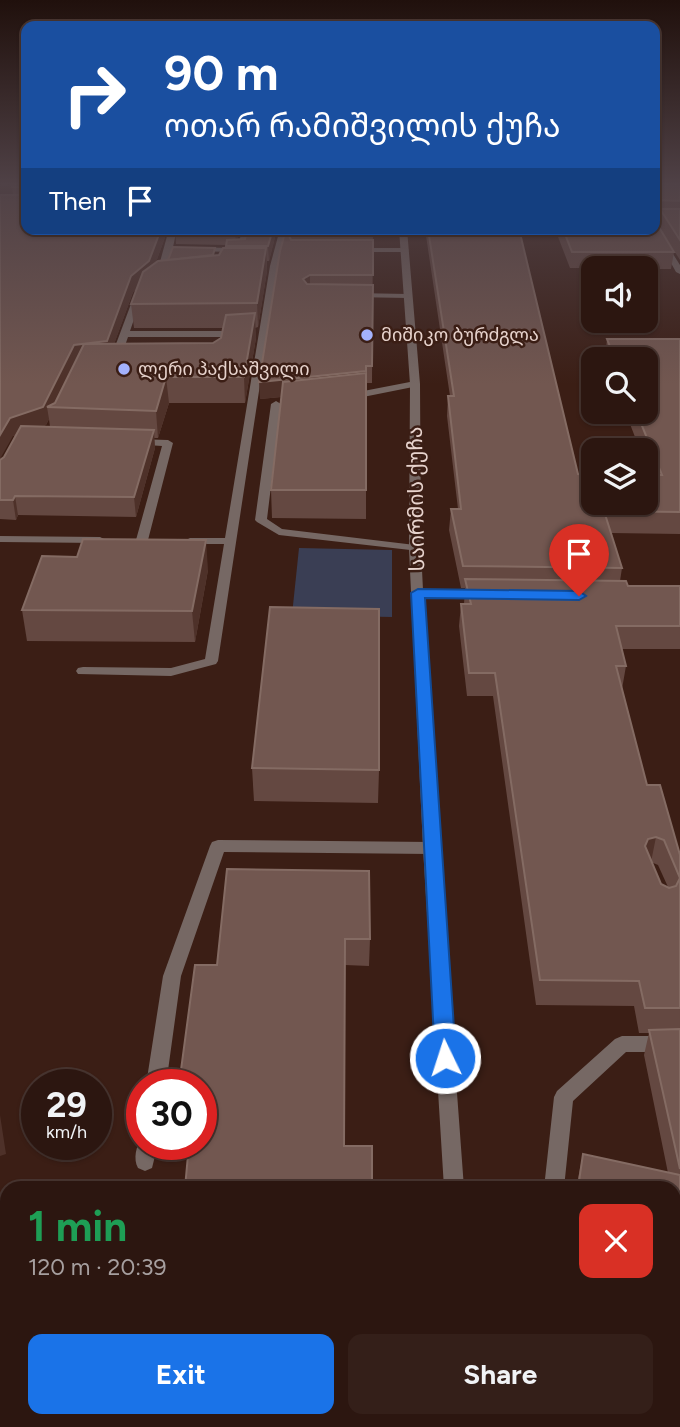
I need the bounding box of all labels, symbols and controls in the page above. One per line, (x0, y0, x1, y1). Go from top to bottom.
text: 90 m (164, 43, 279, 102)
icon: right (49, 49, 140, 140)
text: ოთარ რამიშვილის ქუჩა (164, 107, 561, 145)
icon: arrive (121, 182, 159, 220)
text: Then (49, 185, 107, 217)
map controls (581, 256, 658, 515)
button: sound (581, 256, 658, 333)
place label: მიშიკო ბურძგლა (381, 324, 539, 346)
marker: მიშიკო ბურძგლა (359, 327, 375, 343)
button: search (581, 347, 658, 424)
place label: ლერი პაქსაშვილი (138, 358, 310, 380)
marker: ლერი პაქსაშვილი (116, 361, 132, 377)
street label: საირმის ქუჩა (402, 426, 429, 572)
button: layers (581, 438, 658, 515)
pin (549, 524, 609, 596)
icon: arrive (560, 535, 598, 573)
position arrow (408, 1021, 482, 1095)
speed limit sign: 30 (126, 1069, 217, 1160)
text: 29 (46, 1084, 87, 1126)
text: km/h (46, 1121, 87, 1143)
text: 1 min (28, 1201, 127, 1252)
button: close (579, 1204, 653, 1278)
text: 120 m · 20:39 (28, 1253, 167, 1281)
button: Exit (28, 1334, 334, 1414)
button: Share (348, 1334, 653, 1414)

